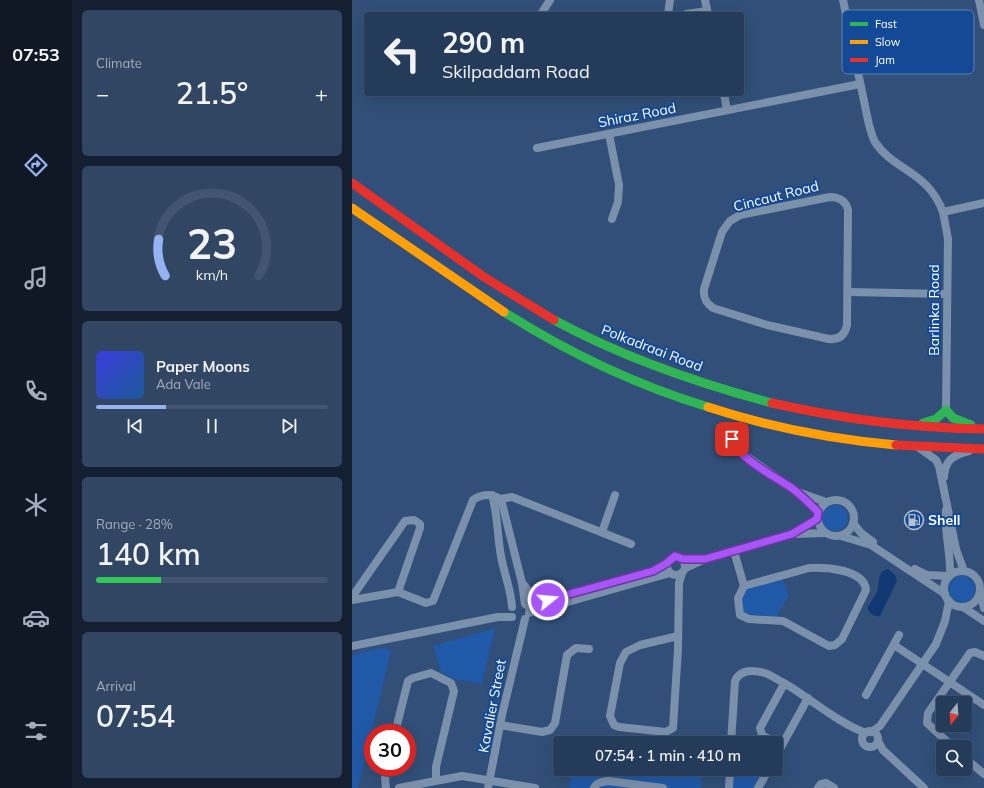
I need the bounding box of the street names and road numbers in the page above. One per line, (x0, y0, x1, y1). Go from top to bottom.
street label: Shiraz Road (597, 99, 677, 131)
street label: Cincaut Road (731, 177, 821, 215)
street label: Barlinka Road (925, 264, 943, 356)
street label: Polkadraai Road (599, 320, 705, 376)
street label: Kavalier Street (474, 658, 510, 754)

